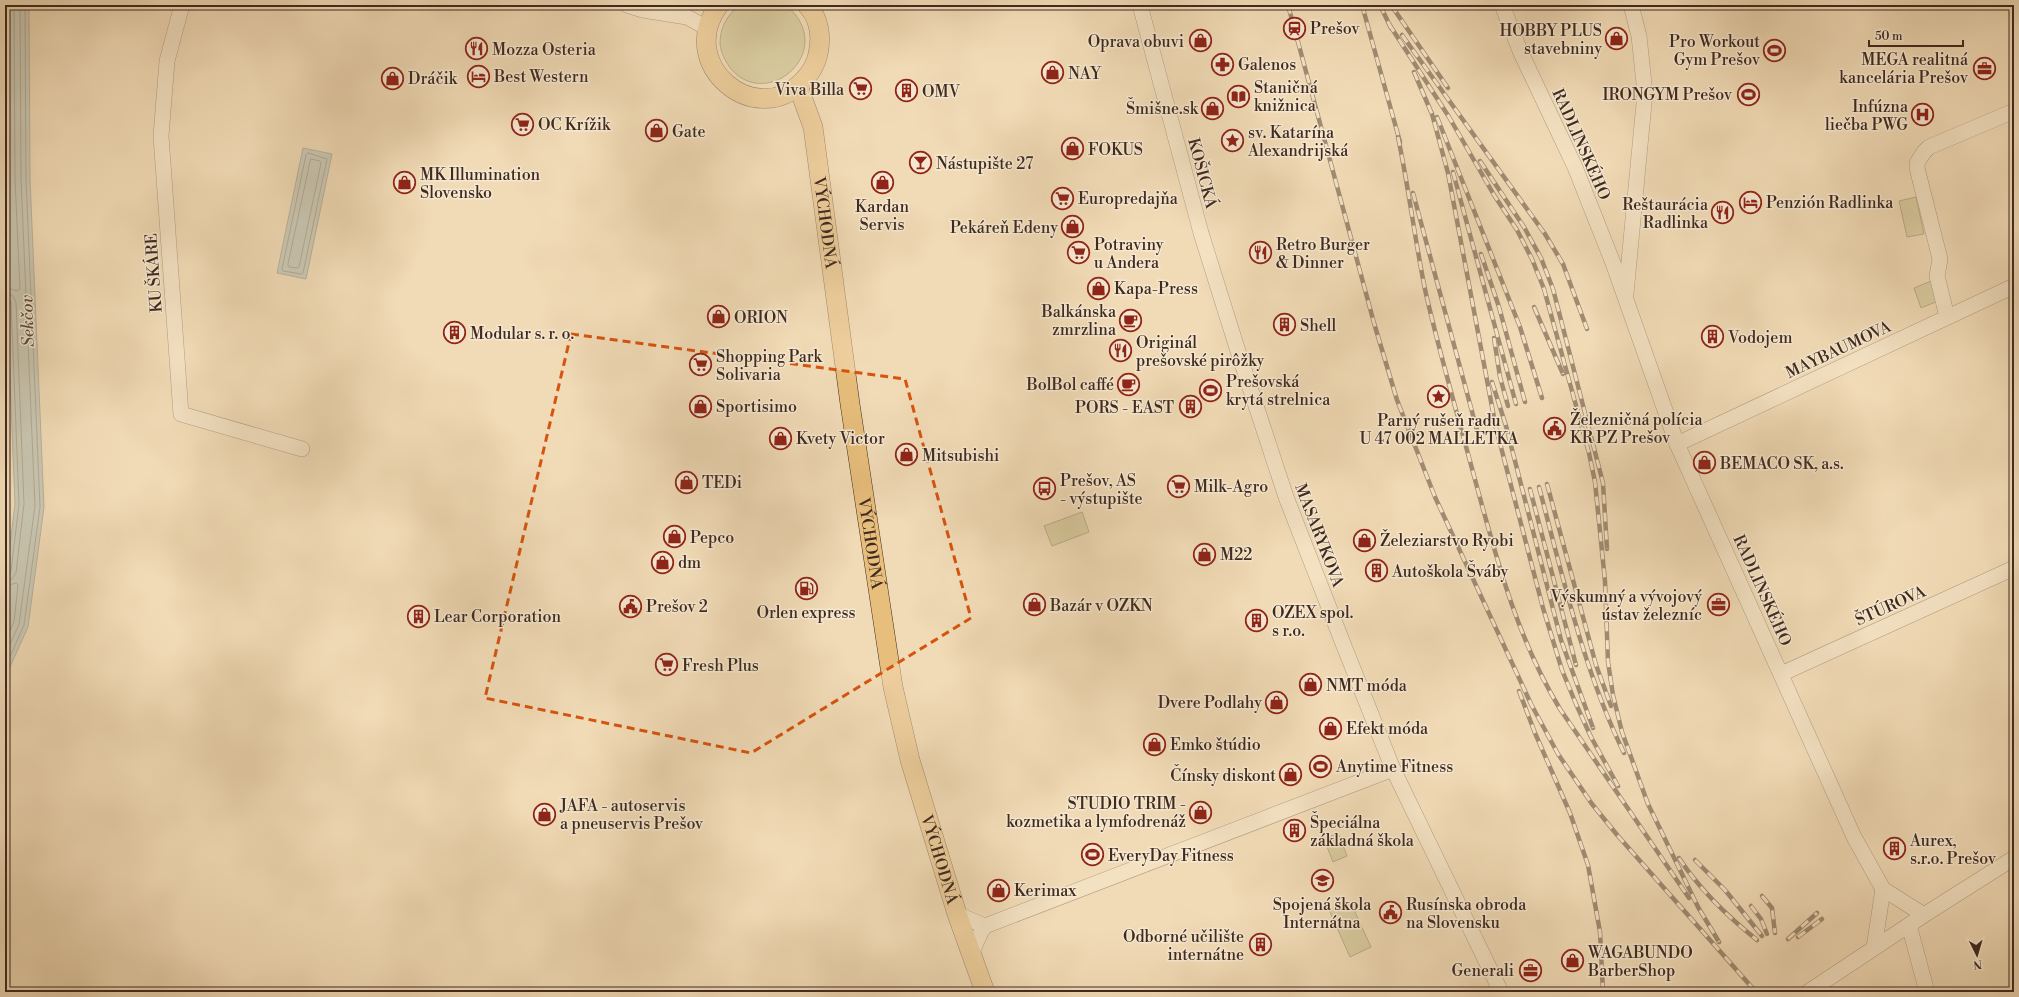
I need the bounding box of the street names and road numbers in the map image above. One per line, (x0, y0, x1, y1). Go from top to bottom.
street label: RADLINSKÉHO (1548, 85, 1616, 203)
street label: KOŠICKÁ (1183, 135, 1223, 212)
street label: VÝCHODNÁ (809, 174, 843, 271)
street label: KU ŠKÁRE (139, 233, 167, 313)
street label: MAYBAUMOVA (1782, 316, 1895, 383)
street label: MASARYKOVA (1290, 481, 1348, 591)
street label: VÝCHODNÁ (853, 495, 889, 592)
street label: RADLINSKÉHO (1729, 531, 1797, 649)
street label: ŠTÚROVA (1851, 579, 1930, 630)
street label: VÝCHODNÁ (916, 811, 965, 908)

